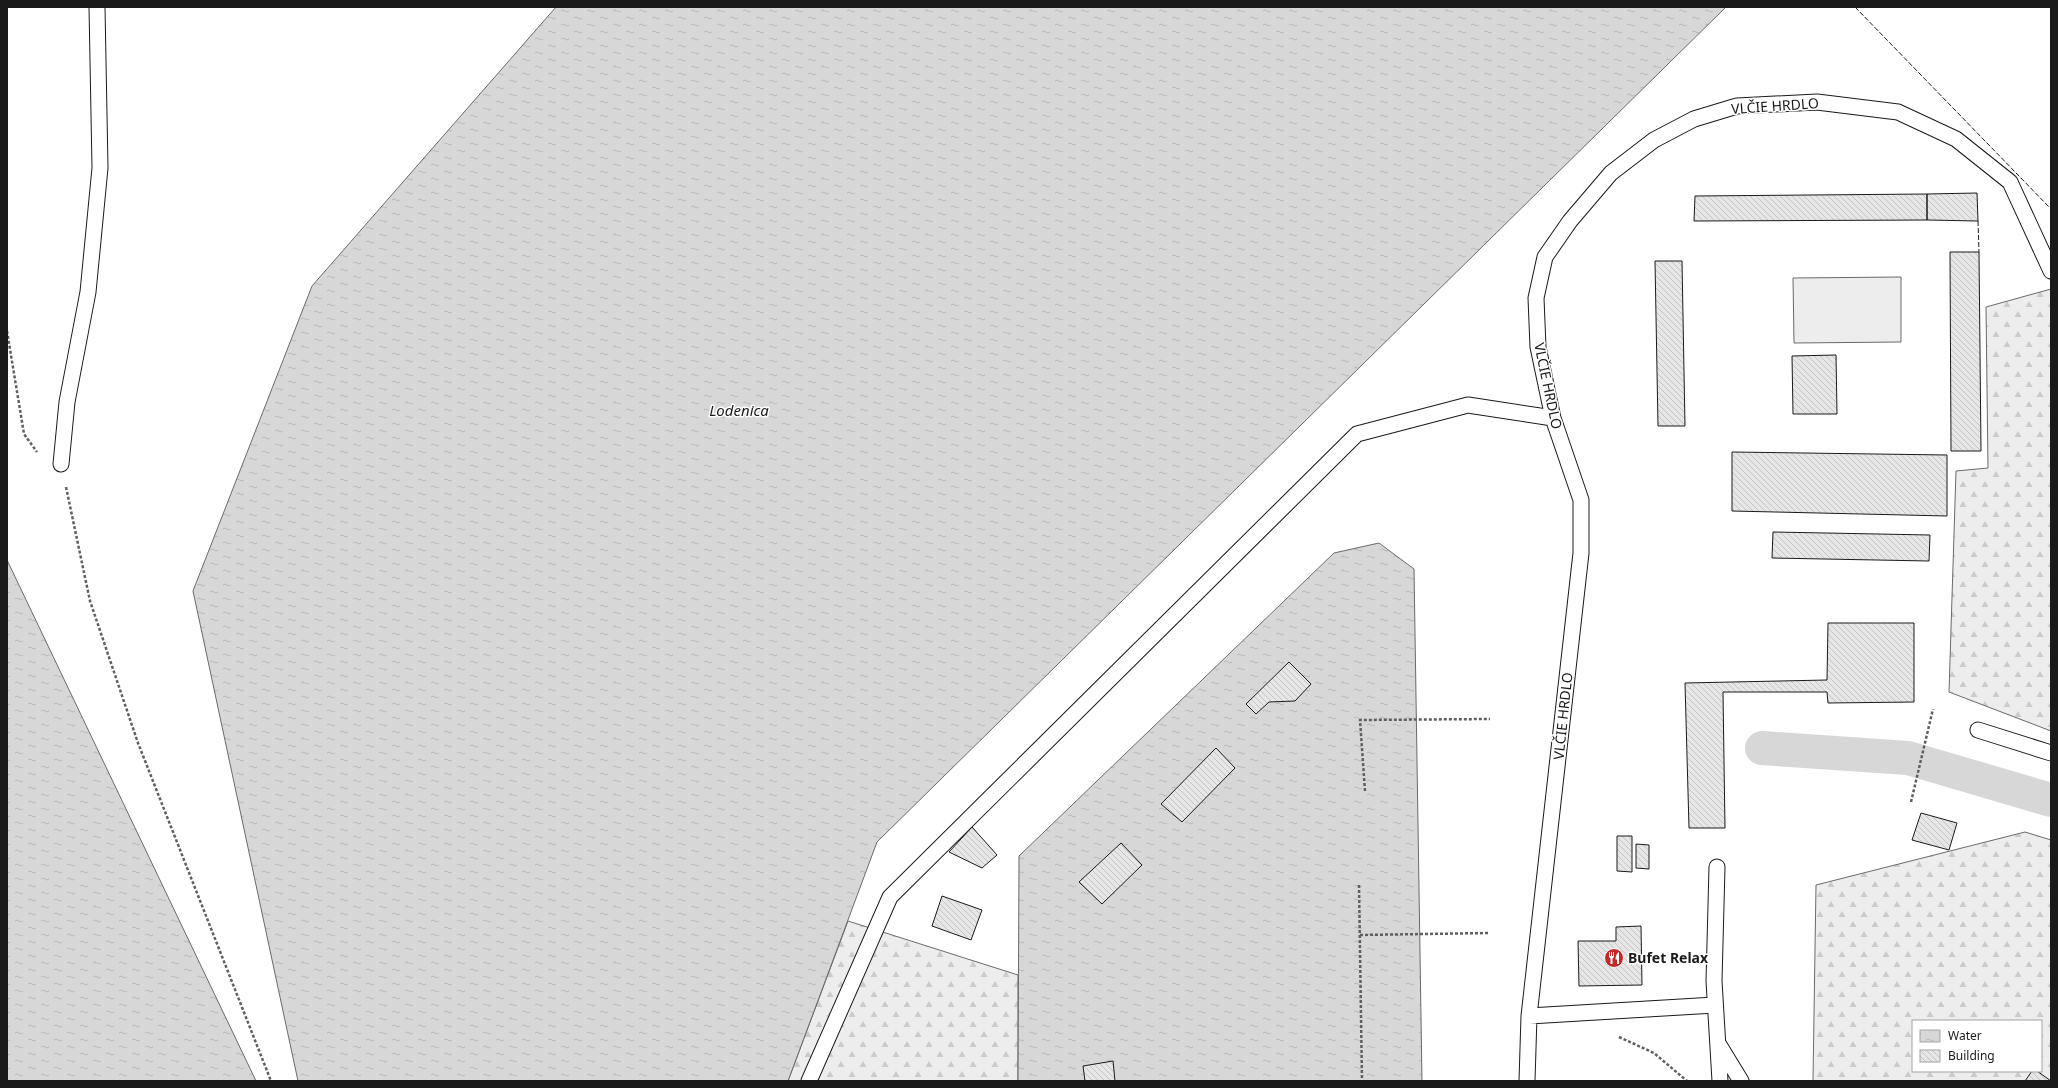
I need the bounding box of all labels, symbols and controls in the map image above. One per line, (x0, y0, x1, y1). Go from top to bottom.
street label: VLČIE HRDLO (1731, 93, 1819, 118)
street label: VLČIE HRDLO (1530, 341, 1567, 431)
water label: Lodenica (709, 400, 769, 420)
street label: VLČIE HRDLO (1548, 671, 1577, 761)
restaurant icon: Bufet Relax (1603, 947, 1625, 969)
place label: Bufet Relax (1628, 948, 1709, 967)
legend (1912, 1020, 2042, 1072)
text: Water (1948, 1027, 1982, 1044)
text: Building (1948, 1047, 1995, 1064)

